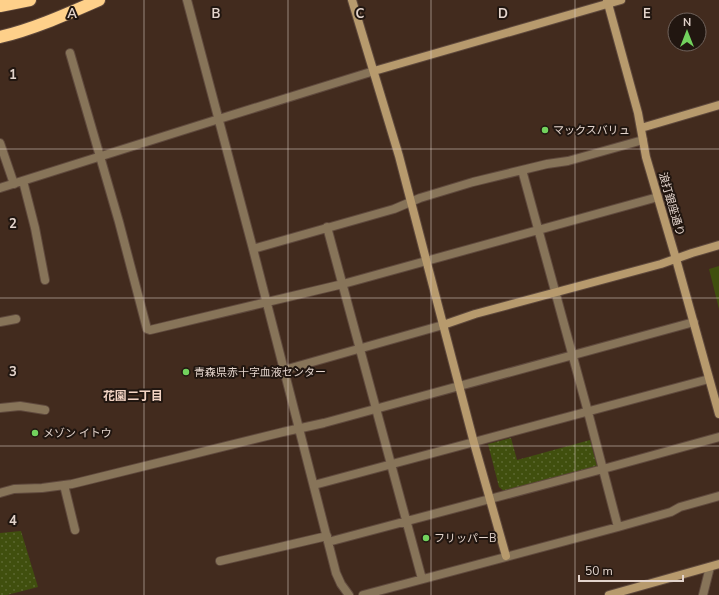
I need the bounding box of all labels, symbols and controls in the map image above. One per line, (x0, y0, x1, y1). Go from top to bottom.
text: A (67, 5, 77, 23)
text: B (212, 5, 221, 23)
text: C (356, 5, 365, 23)
text: D (498, 5, 508, 23)
text: E (643, 5, 651, 23)
north arrow (667, 12, 707, 52)
text: N (683, 15, 691, 30)
text: 1 (9, 66, 17, 84)
place label: マックスバリュ (553, 123, 630, 138)
marker: マックスバリュ (540, 125, 550, 135)
street label: 浪打銀座通り (655, 170, 688, 238)
text: 2 (9, 215, 17, 233)
text: 3 (9, 363, 17, 381)
place label: 青森県赤十字血液センター (194, 365, 326, 380)
marker: 青森県赤十字血液センター (181, 367, 191, 377)
district label: 花園二丁目 (103, 388, 163, 404)
place label: メゾン イトウ (43, 426, 112, 441)
marker: メゾン イトウ (30, 428, 40, 438)
text: 4 (9, 512, 17, 530)
place label: フリッパーB (434, 531, 496, 546)
marker: フリッパーB (421, 533, 431, 543)
scale bar (579, 557, 683, 583)
text: 50 m (585, 563, 613, 579)

